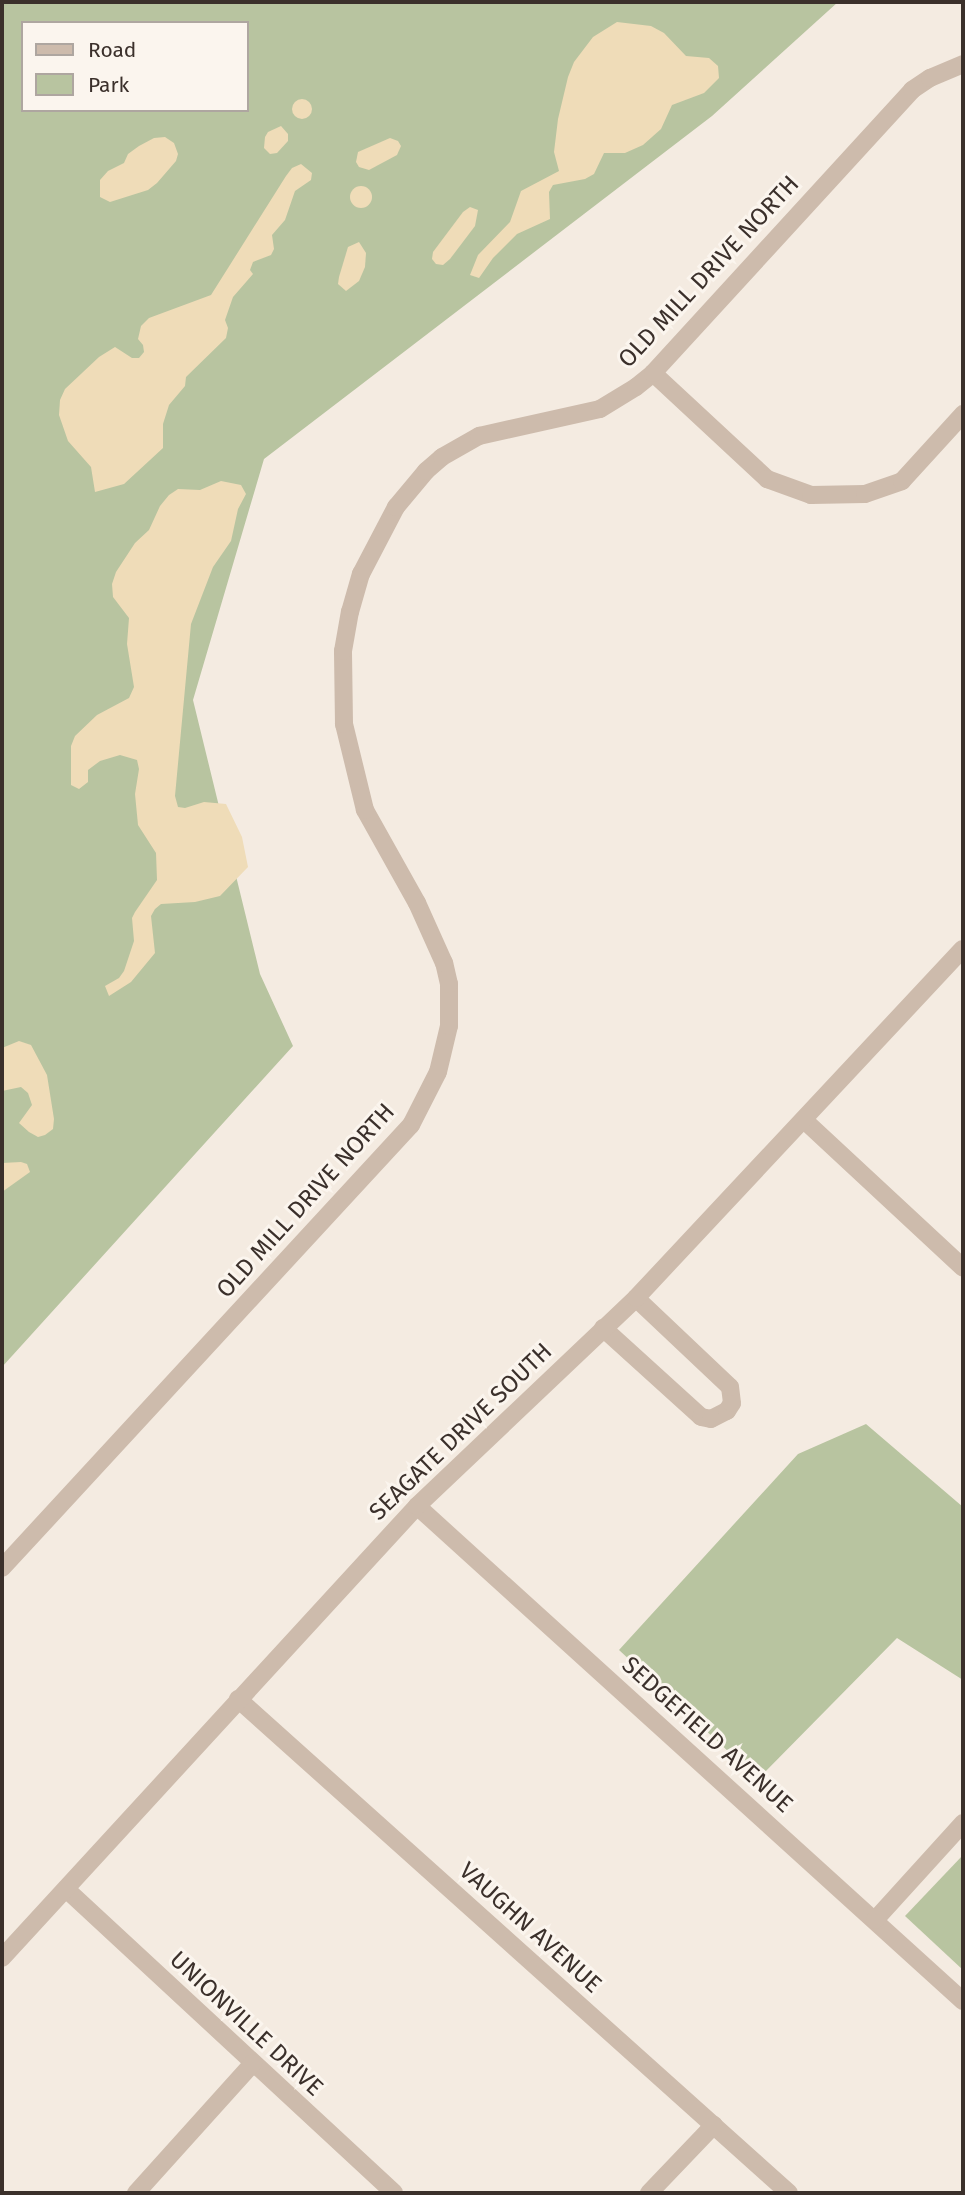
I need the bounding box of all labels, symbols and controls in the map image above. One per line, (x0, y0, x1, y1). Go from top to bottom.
legend (21, 21, 248, 112)
text: Road (88, 37, 136, 63)
text: Park (88, 72, 129, 98)
street label: OLD MILL DRIVE NORTH (613, 170, 805, 374)
street label: OLD MILL DRIVE NORTH (211, 1098, 401, 1304)
street label: SEAGATE DRIVE SOUTH (364, 1337, 558, 1527)
street label: SEDGEFIELD AVENUE (616, 1651, 798, 1819)
street label: VAUGHN AVENUE (453, 1857, 607, 1999)
street label: UNIONVILLE DRIVE (163, 1946, 329, 2102)

